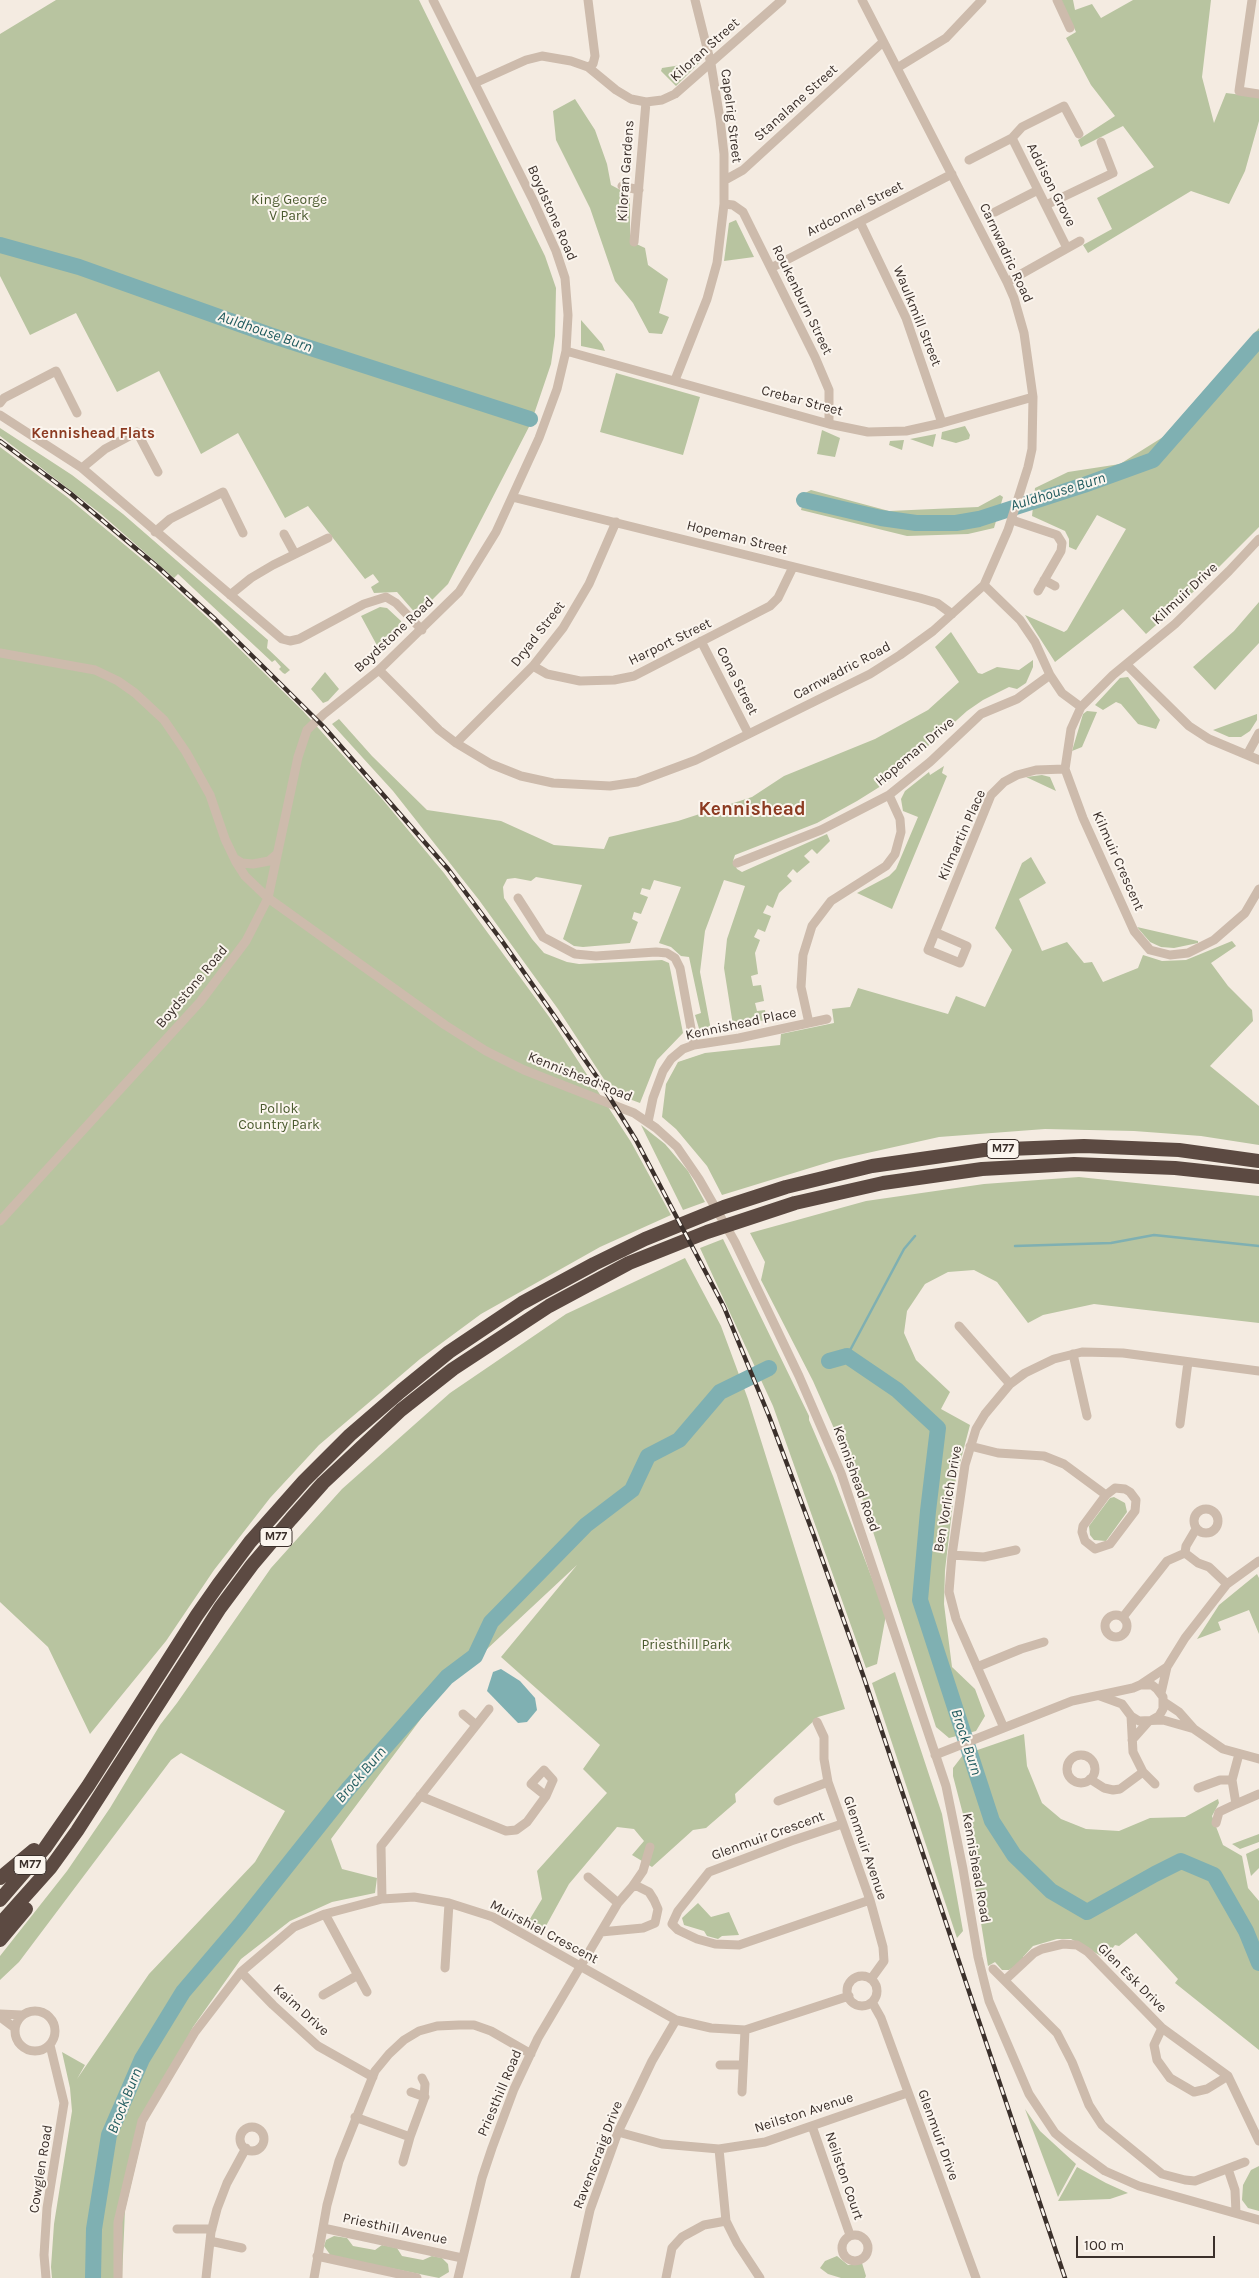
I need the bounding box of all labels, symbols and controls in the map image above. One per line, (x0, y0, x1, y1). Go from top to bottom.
street label: Kiloran Street (667, 15, 743, 85)
street label: Stanalane Street (751, 61, 841, 145)
street label: Capelrig Street (717, 68, 745, 164)
street label: Kiloran Gardens (614, 120, 638, 222)
street label: Addison Grove (1023, 140, 1079, 230)
street label: Boydstone Road (523, 163, 581, 263)
street label: Ardconnel Street (804, 177, 906, 241)
park label: King George V Park (251, 192, 327, 224)
street label: Carnwadric Road (976, 201, 1036, 305)
street label: Roukenburn Street (768, 242, 836, 358)
street label: Waulkmill Street (889, 263, 945, 369)
water label: Auldhouse Burn (215, 307, 315, 357)
street label: Crebar Street (759, 382, 845, 420)
district label: Kennishead Flats (31, 425, 155, 443)
water label: Auldhouse Burn (1008, 469, 1108, 515)
street label: Hopeman Street (685, 517, 789, 559)
street label: Kilmuir Drive (1149, 559, 1221, 629)
street label: Boydstone Road (351, 594, 437, 676)
street label: Dryad Street (507, 598, 569, 670)
street label: Harport Street (626, 615, 714, 669)
street label: Carnwadric Road (790, 638, 894, 704)
street label: Cona Street (713, 644, 761, 718)
street label: Hopeman Drive (872, 714, 958, 790)
street label: Kilmartin Place (935, 787, 989, 883)
district label: Kennishead (698, 799, 806, 821)
street label: Kilmuir Crescent (1089, 809, 1147, 913)
street label: Boydstone Road (153, 942, 231, 1032)
street label: Kennishead Place (684, 1004, 798, 1044)
street label: Kennishead Road (525, 1048, 635, 1106)
park label: Pollok Country Park (238, 1101, 320, 1134)
road number: M77 (987, 1140, 1019, 1158)
street label: Kennishead Road (829, 1424, 883, 1534)
street label: Ben Vorlich Drive (930, 1445, 966, 1553)
road number: M77 (260, 1528, 292, 1546)
park label: Priesthill Park (642, 1637, 730, 1653)
water label: Brock Burn (947, 1707, 985, 1777)
water label: Brock Burn (332, 1743, 390, 1807)
street label: Glenmuir Avenue (839, 1794, 891, 1902)
street label: Glenmuir Crescent (709, 1808, 827, 1864)
street label: Kennishead Road (958, 1812, 994, 1924)
road number: M77 (14, 1856, 46, 1874)
street label: Muirshiel Crescent (487, 1896, 601, 1968)
street label: Glen Esk Drive (1094, 1940, 1170, 2016)
street label: Kaim Drive (270, 1981, 332, 2039)
street label: Priesthill Road (474, 2047, 526, 2139)
water label: Brock Burn (104, 2066, 146, 2136)
street label: Glenmuir Drive (914, 2087, 962, 2183)
street label: Neilston Avenue (752, 2089, 856, 2137)
street label: Ravenscraig Drive (570, 2099, 626, 2211)
street label: Cowglen Road (26, 2124, 56, 2214)
street label: Neilston Court (821, 2130, 867, 2222)
street label: Priesthill Avenue (341, 2210, 449, 2248)
scale bar (1079, 2226, 1218, 2258)
text: 100 m (1084, 2236, 1124, 2254)

